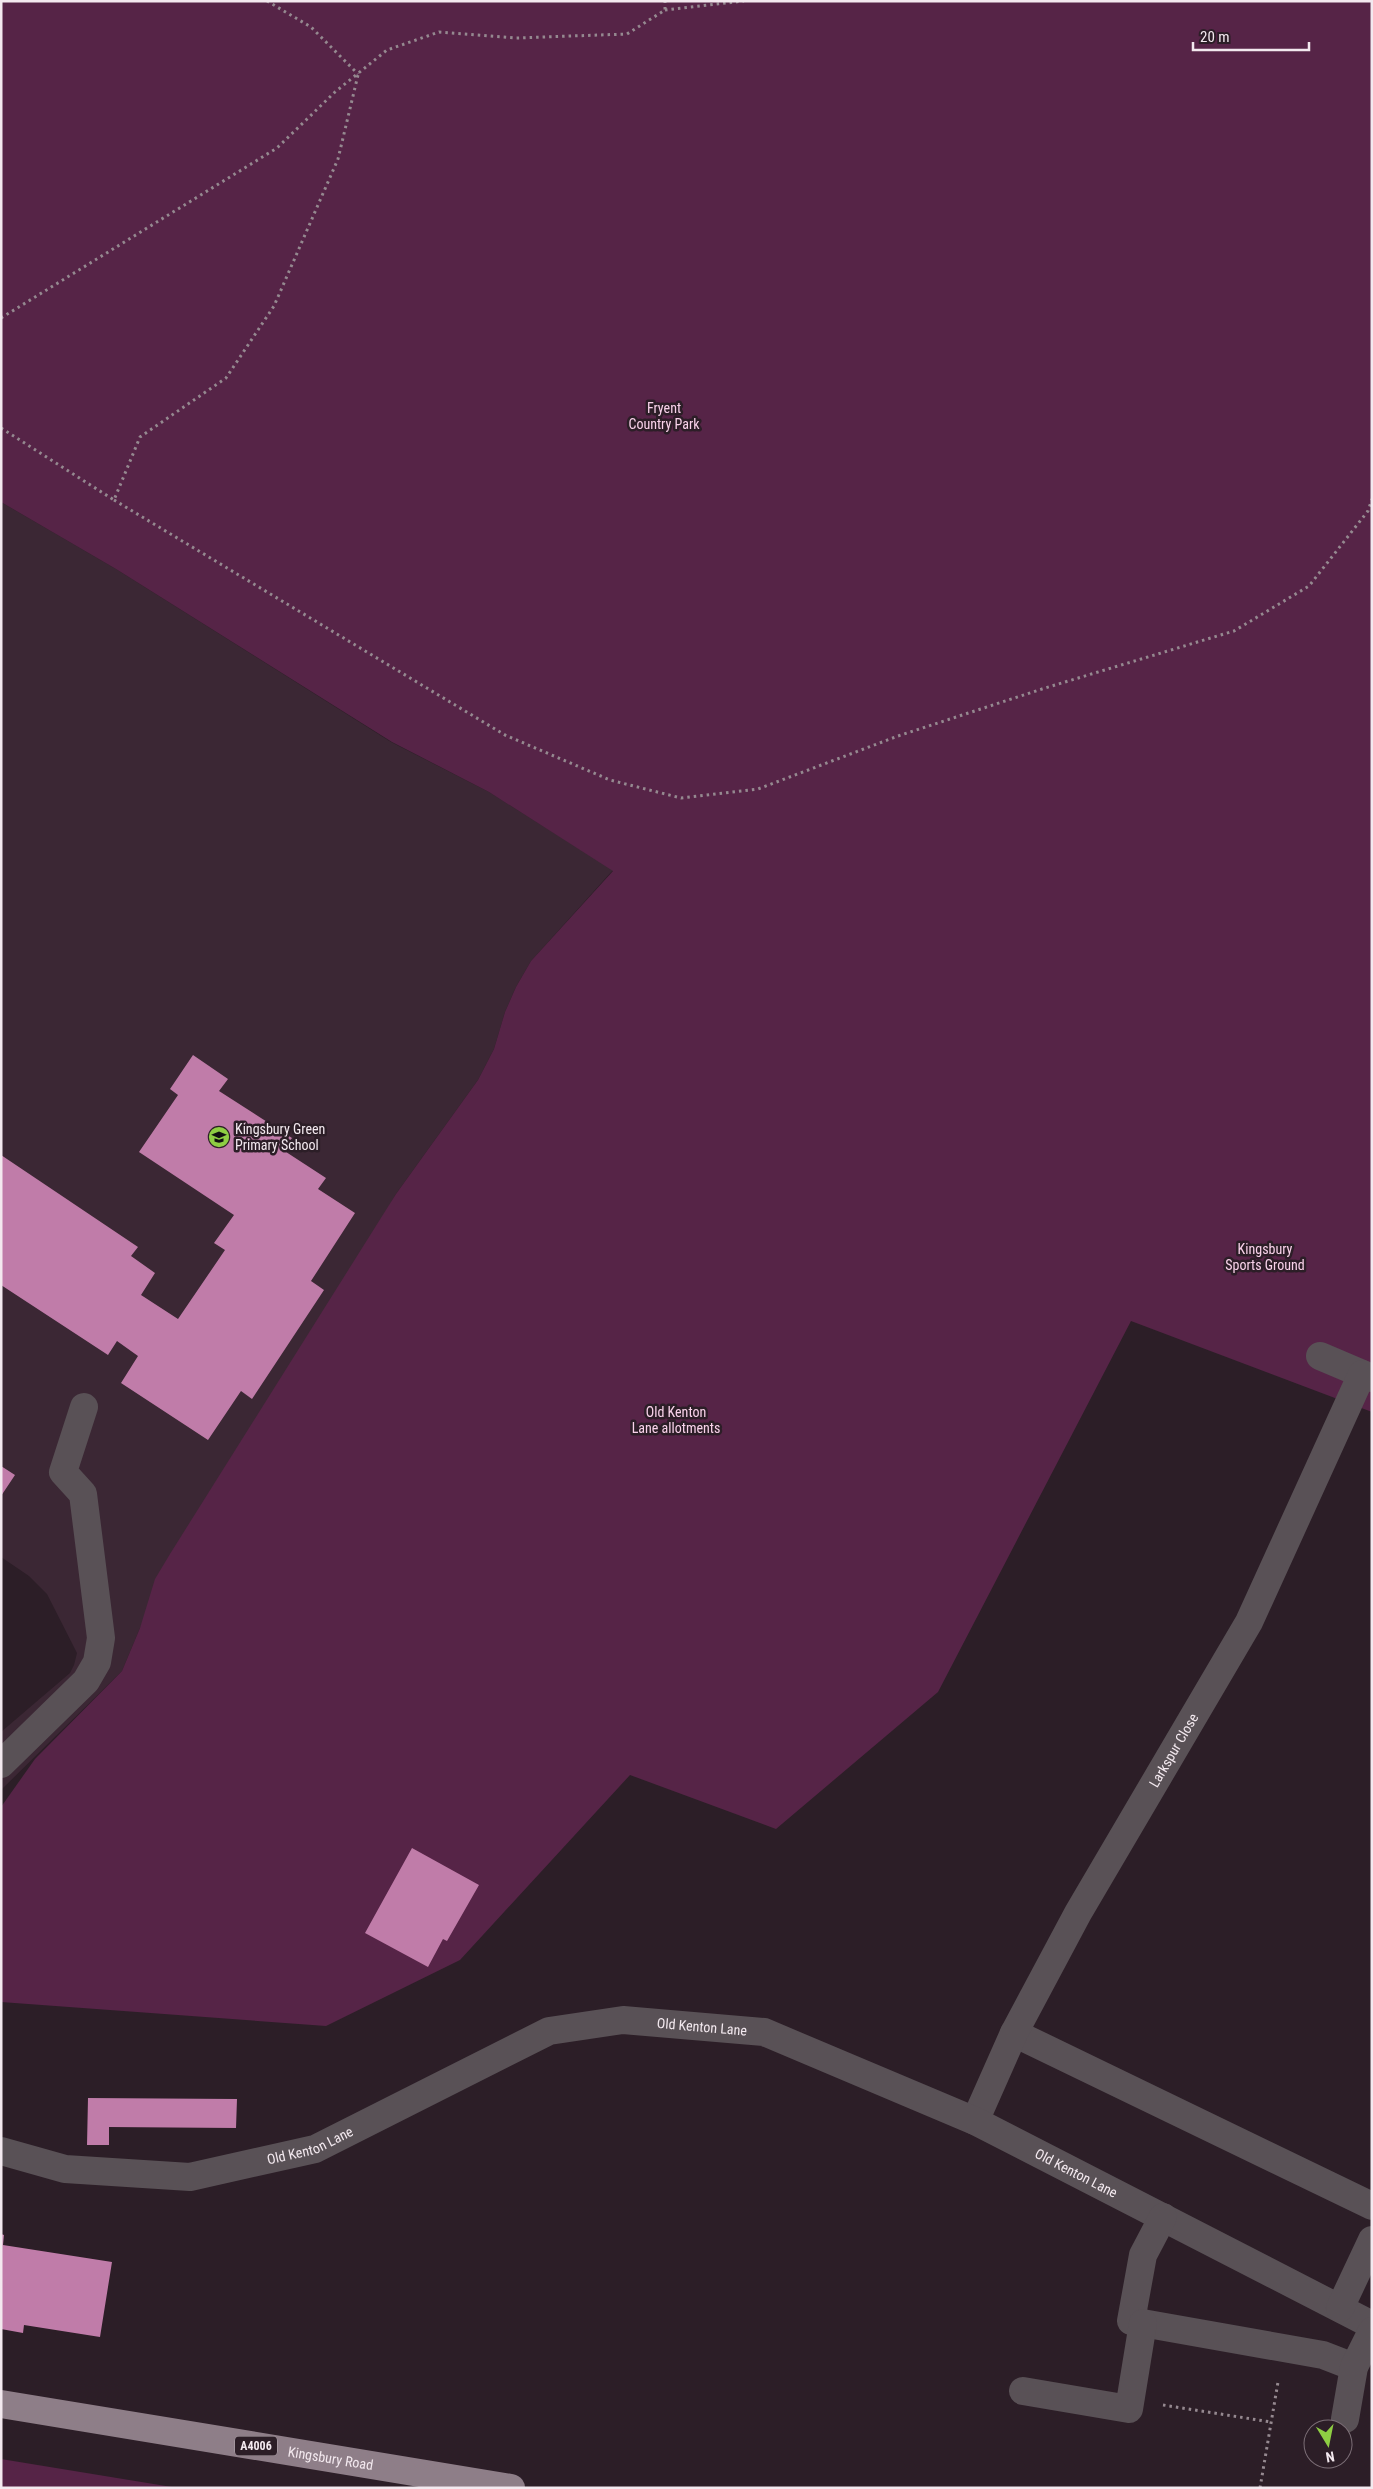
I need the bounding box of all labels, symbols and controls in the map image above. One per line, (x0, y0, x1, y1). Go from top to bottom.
scale bar (1193, 20, 1309, 52)
text: 20 m (1200, 28, 1230, 46)
park label: Fryent Country Park (628, 400, 700, 432)
place label: Kingsbury Green Primary School (235, 1121, 325, 1153)
school or university icon: Kingsbury Green Primary School (207, 1125, 231, 1149)
park label: Kingsbury Sports Ground (1225, 1241, 1305, 1273)
park label: Old Kenton Lane allotments (632, 1404, 720, 1436)
street label: Larkspur Close (1146, 1710, 1202, 1790)
street label: Old Kenton Lane (656, 2015, 748, 2039)
street label: Old Kenton Lane (265, 2123, 356, 2168)
street label: Old Kenton Lane (1032, 2145, 1120, 2201)
north arrow (1303, 2419, 1353, 2469)
road number: A4006 (235, 2436, 277, 2456)
street label: Kingsbury Road (287, 2443, 374, 2473)
text: N (1325, 2448, 1336, 2465)

